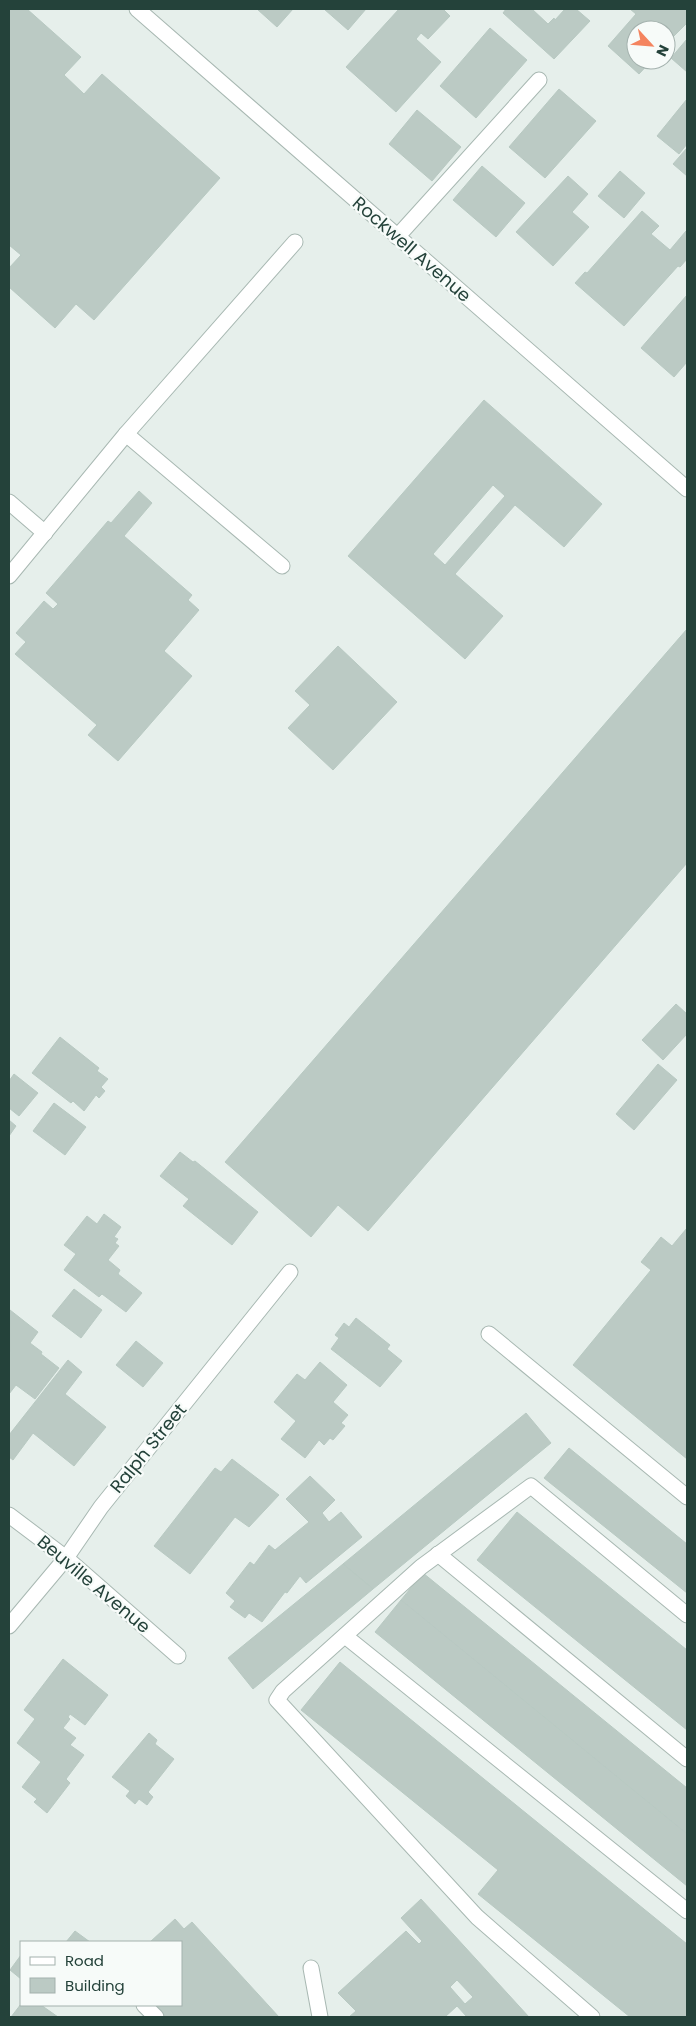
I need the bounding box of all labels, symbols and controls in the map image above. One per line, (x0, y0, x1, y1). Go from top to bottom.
north arrow (626, 20, 676, 70)
text: N (651, 42, 674, 60)
street label: Rockwell Avenue (347, 190, 477, 308)
street label: Ralph Street (104, 1398, 192, 1498)
street label: Beuville Avenue (32, 1529, 156, 1639)
legend (20, 1941, 182, 2006)
text: Road (65, 1950, 104, 1971)
text: Building (65, 1975, 125, 1996)

